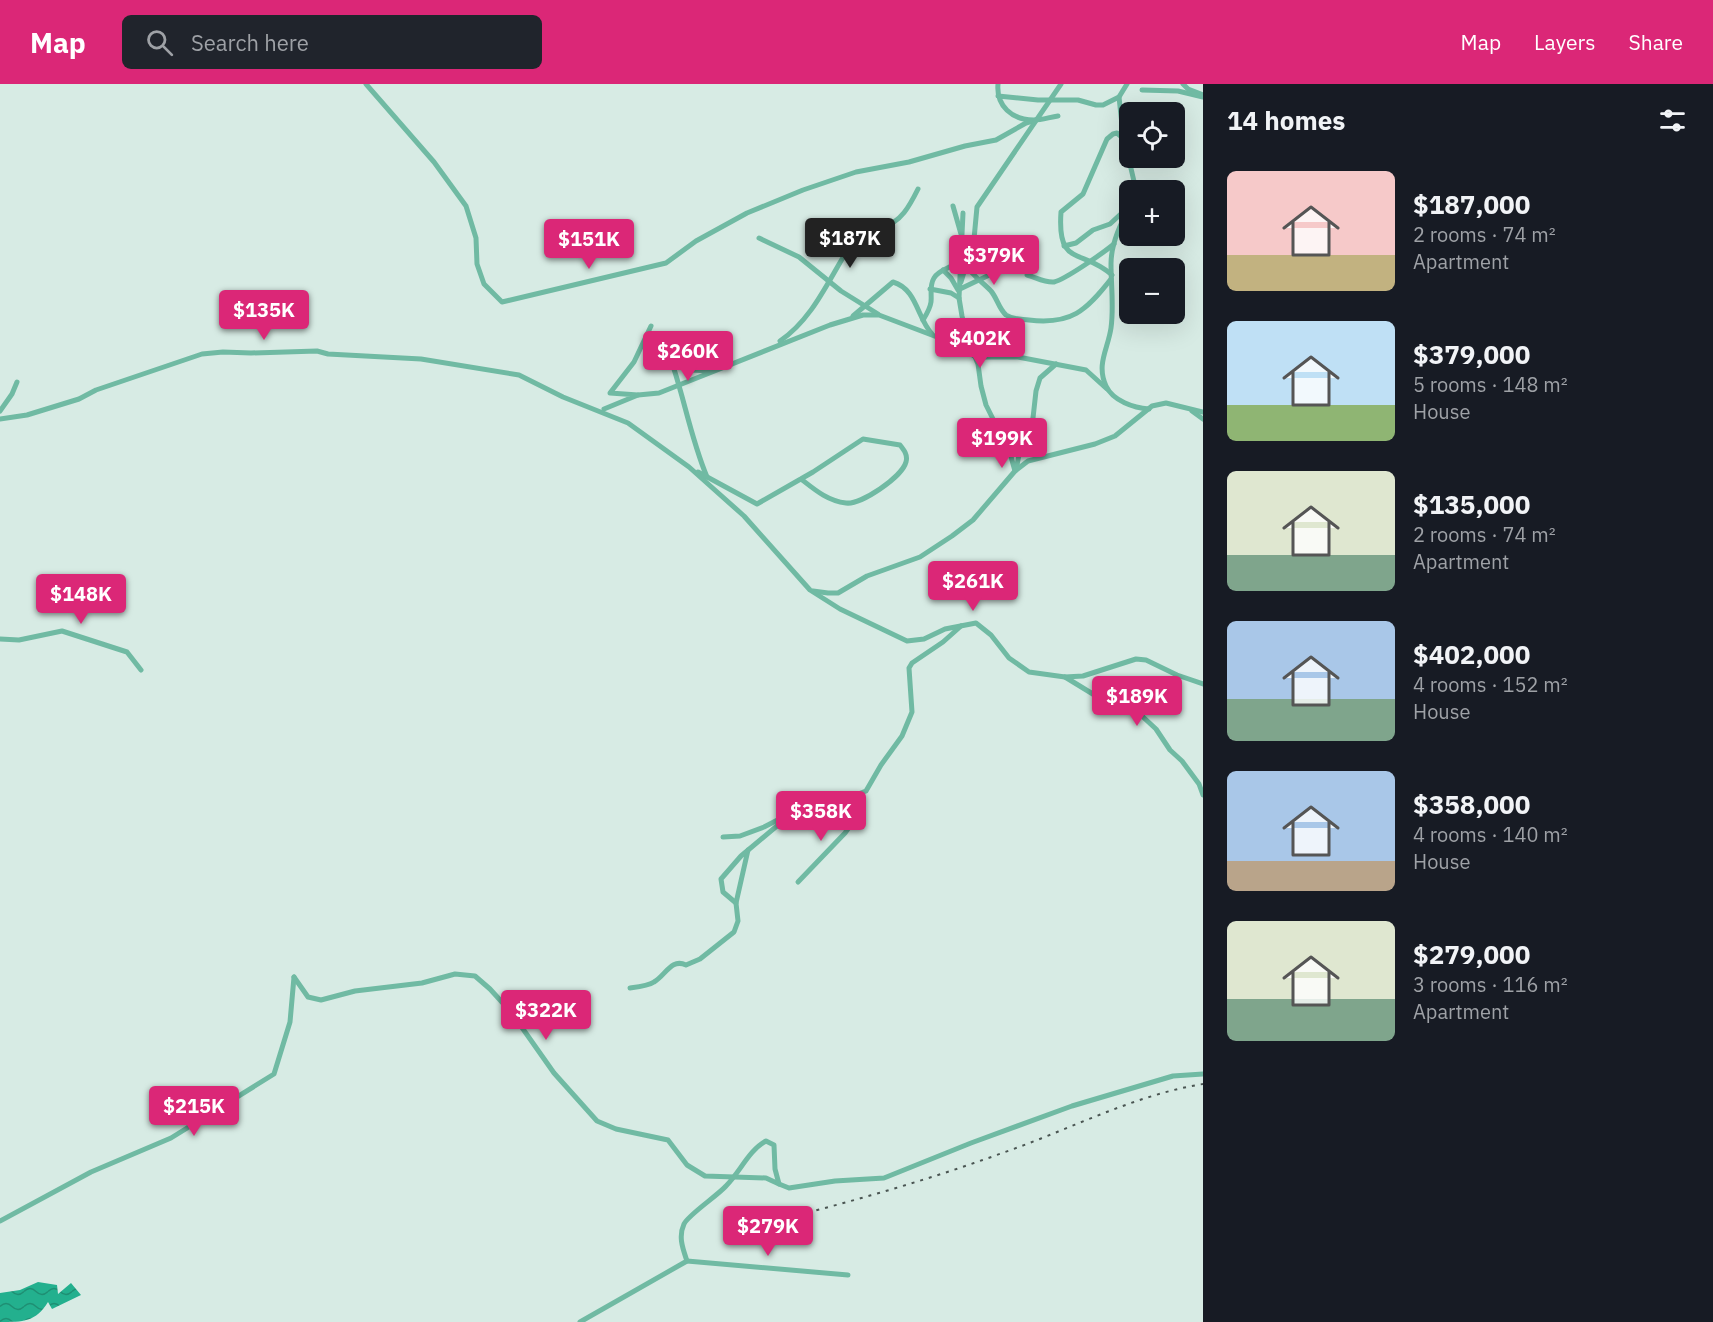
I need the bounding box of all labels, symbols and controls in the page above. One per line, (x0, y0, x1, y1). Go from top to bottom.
search box (122, 15, 542, 69)
text: Map (30, 24, 86, 61)
icon: search (143, 26, 176, 59)
text: Search here (191, 28, 309, 57)
text: Map (1461, 28, 1501, 56)
text: Layers (1534, 28, 1596, 56)
text: Share (1629, 28, 1683, 56)
map controls (1119, 102, 1185, 324)
button: locate (1119, 102, 1185, 168)
text: 14 homes (1227, 103, 1345, 137)
icon: filters (1656, 104, 1689, 137)
button: + (1119, 180, 1185, 246)
text: $187,000 (1413, 187, 1530, 221)
icon: home (1275, 195, 1347, 267)
pin: $187K (808, 218, 892, 269)
pin: $151K (547, 219, 631, 270)
text: 2 rooms · 74 m² (1413, 221, 1556, 248)
text: $187K (819, 224, 881, 251)
text: $151K (558, 225, 620, 252)
pin: $379K (952, 235, 1036, 286)
text: $379K (963, 241, 1025, 268)
text: Apartment (1413, 248, 1509, 275)
button: − (1119, 258, 1185, 324)
pin: $135K (222, 290, 306, 341)
text: $135K (233, 296, 295, 323)
pin: $402K (938, 318, 1022, 369)
text: $402K (949, 324, 1011, 351)
pin: $260K (646, 331, 730, 382)
text: $260K (657, 337, 719, 364)
text: $379,000 (1413, 337, 1530, 371)
icon: home (1275, 345, 1347, 417)
text: 5 rooms · 148 m² (1413, 371, 1568, 398)
text: House (1413, 398, 1470, 425)
pin: $199K (960, 418, 1044, 469)
text: $199K (971, 424, 1033, 451)
text: $135,000 (1413, 487, 1530, 521)
icon: home (1275, 495, 1347, 567)
text: 2 rooms · 74 m² (1413, 521, 1556, 548)
text: Apartment (1413, 548, 1509, 575)
pin: $261K (931, 561, 1015, 612)
text: $261K (942, 567, 1004, 594)
pin: $148K (39, 574, 123, 625)
text: $148K (50, 580, 112, 607)
text: $402,000 (1413, 637, 1530, 671)
icon: home (1275, 645, 1347, 717)
text: 4 rooms · 152 m² (1413, 671, 1568, 698)
pin: $189K (1095, 676, 1179, 727)
text: $189K (1106, 682, 1168, 709)
text: House (1413, 698, 1470, 725)
text: $358,000 (1413, 787, 1530, 821)
pin: $358K (779, 791, 863, 842)
icon: home (1275, 795, 1347, 867)
text: $358K (790, 797, 852, 824)
text: 4 rooms · 140 m² (1413, 821, 1568, 848)
text: House (1413, 848, 1470, 875)
text: $279,000 (1413, 937, 1530, 971)
icon: home (1275, 945, 1347, 1017)
text: 3 rooms · 116 m² (1413, 971, 1568, 998)
pin: $322K (504, 990, 588, 1041)
text: $322K (515, 996, 577, 1023)
text: Apartment (1413, 998, 1509, 1025)
pin: $215K (152, 1086, 236, 1137)
text: $215K (163, 1092, 225, 1119)
pin: $279K (726, 1206, 810, 1257)
text: $279K (737, 1212, 799, 1239)

